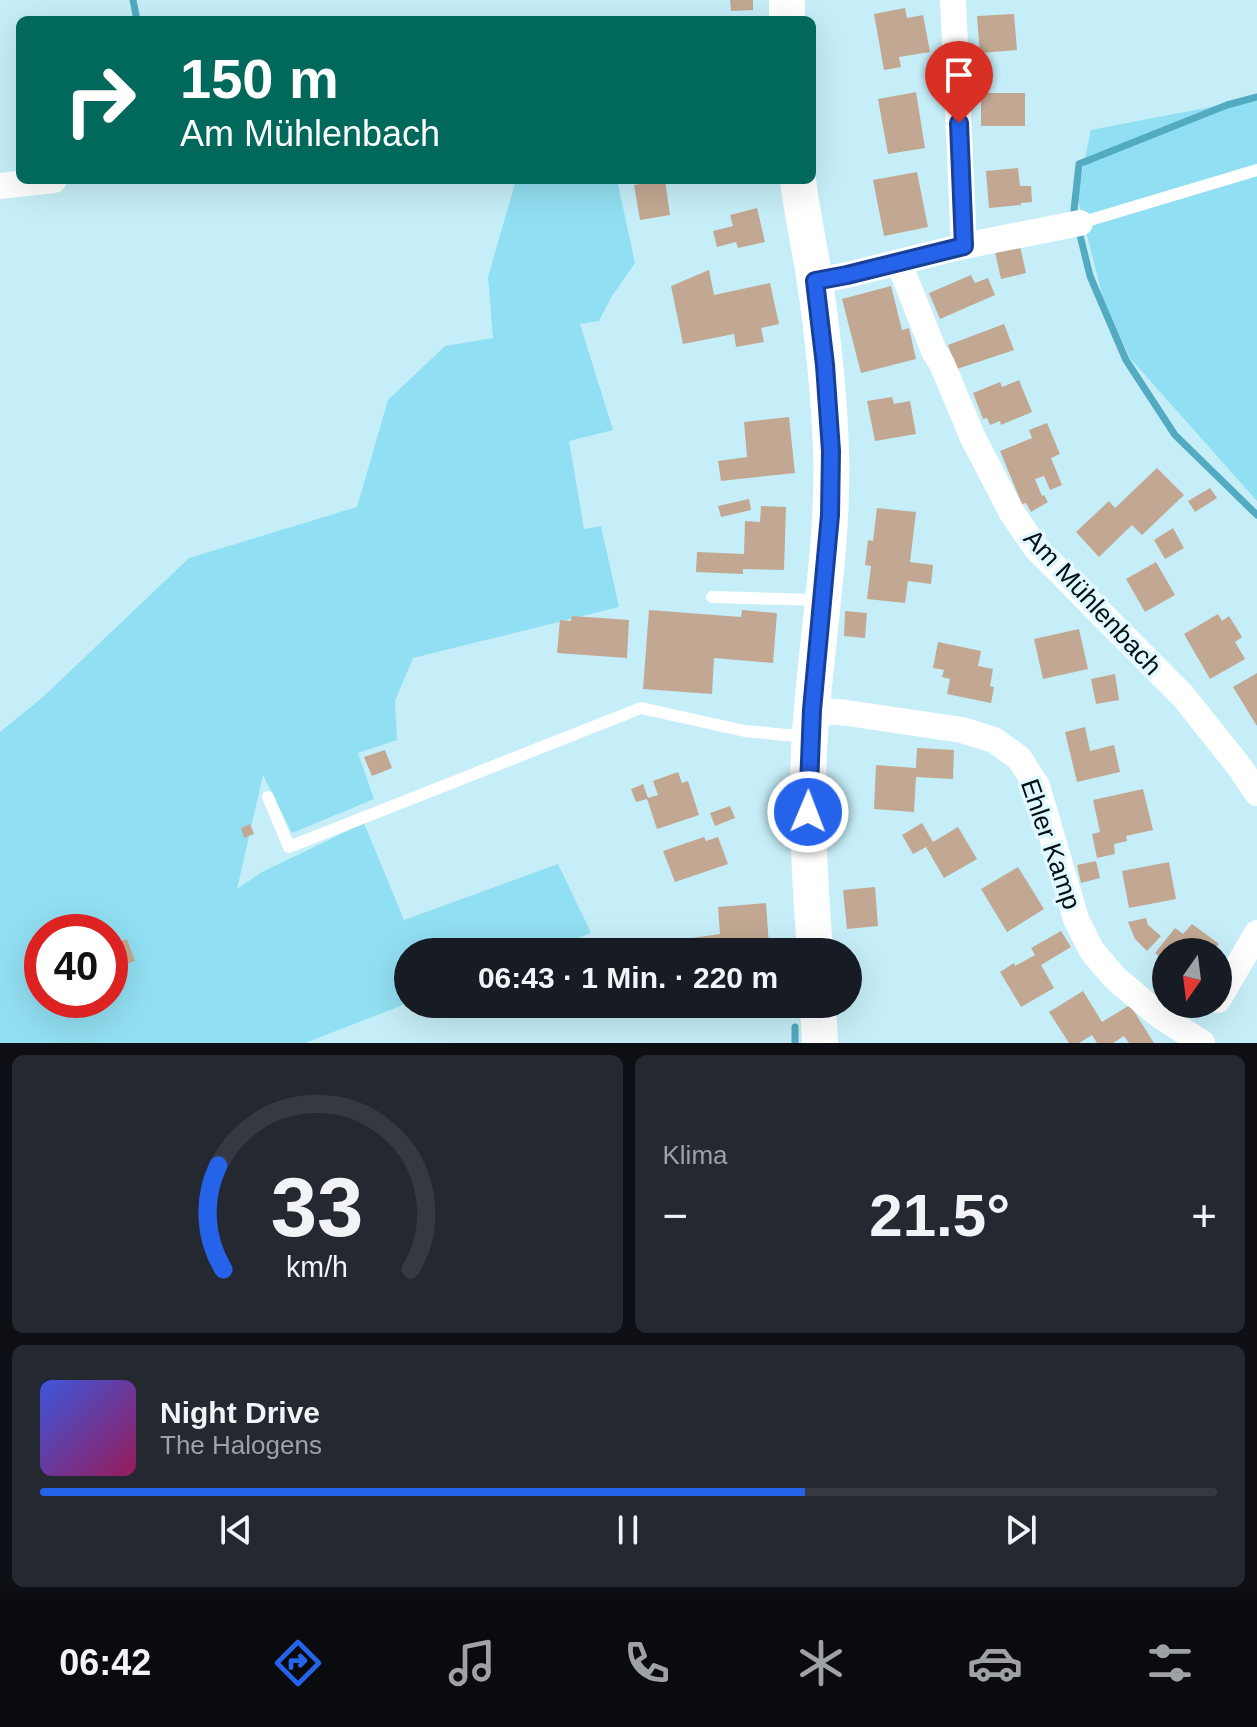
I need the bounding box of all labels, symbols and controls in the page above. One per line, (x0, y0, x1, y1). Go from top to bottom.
pin (925, 41, 993, 123)
text: 150 m (180, 47, 339, 110)
icon: right (48, 48, 152, 152)
icon: arrive (937, 53, 981, 97)
text: Am Mühlenbach (180, 113, 440, 154)
street label: Am Mühlenbach (1018, 523, 1168, 681)
position arrow (766, 770, 850, 854)
street label: Ehler Kamp (1015, 775, 1087, 913)
speed limit sign: 40 (24, 914, 128, 1018)
north arrow (1152, 938, 1232, 1018)
map controls (1152, 938, 1232, 1018)
text: 06:43 · 1 Min. · 220 m (478, 961, 778, 994)
text: Klima (663, 1140, 728, 1170)
text: 33 (271, 1161, 364, 1254)
text: 21.5° (869, 1182, 1010, 1249)
text: − (663, 1191, 688, 1240)
text: + (1191, 1191, 1217, 1240)
text: km/h (286, 1251, 348, 1283)
text: Night Drive (160, 1396, 320, 1429)
text: The Halogens (160, 1430, 322, 1460)
icon: previous (214, 1508, 258, 1552)
icon: pause (606, 1508, 650, 1552)
icon: next (999, 1508, 1043, 1552)
icon: directions (270, 1635, 326, 1691)
icon: music (444, 1635, 500, 1691)
icon: phone (619, 1635, 675, 1691)
icon: climate (793, 1635, 849, 1691)
icon: car (967, 1635, 1023, 1691)
icon: filters (1142, 1635, 1198, 1691)
text: 06:42 (59, 1642, 151, 1683)

